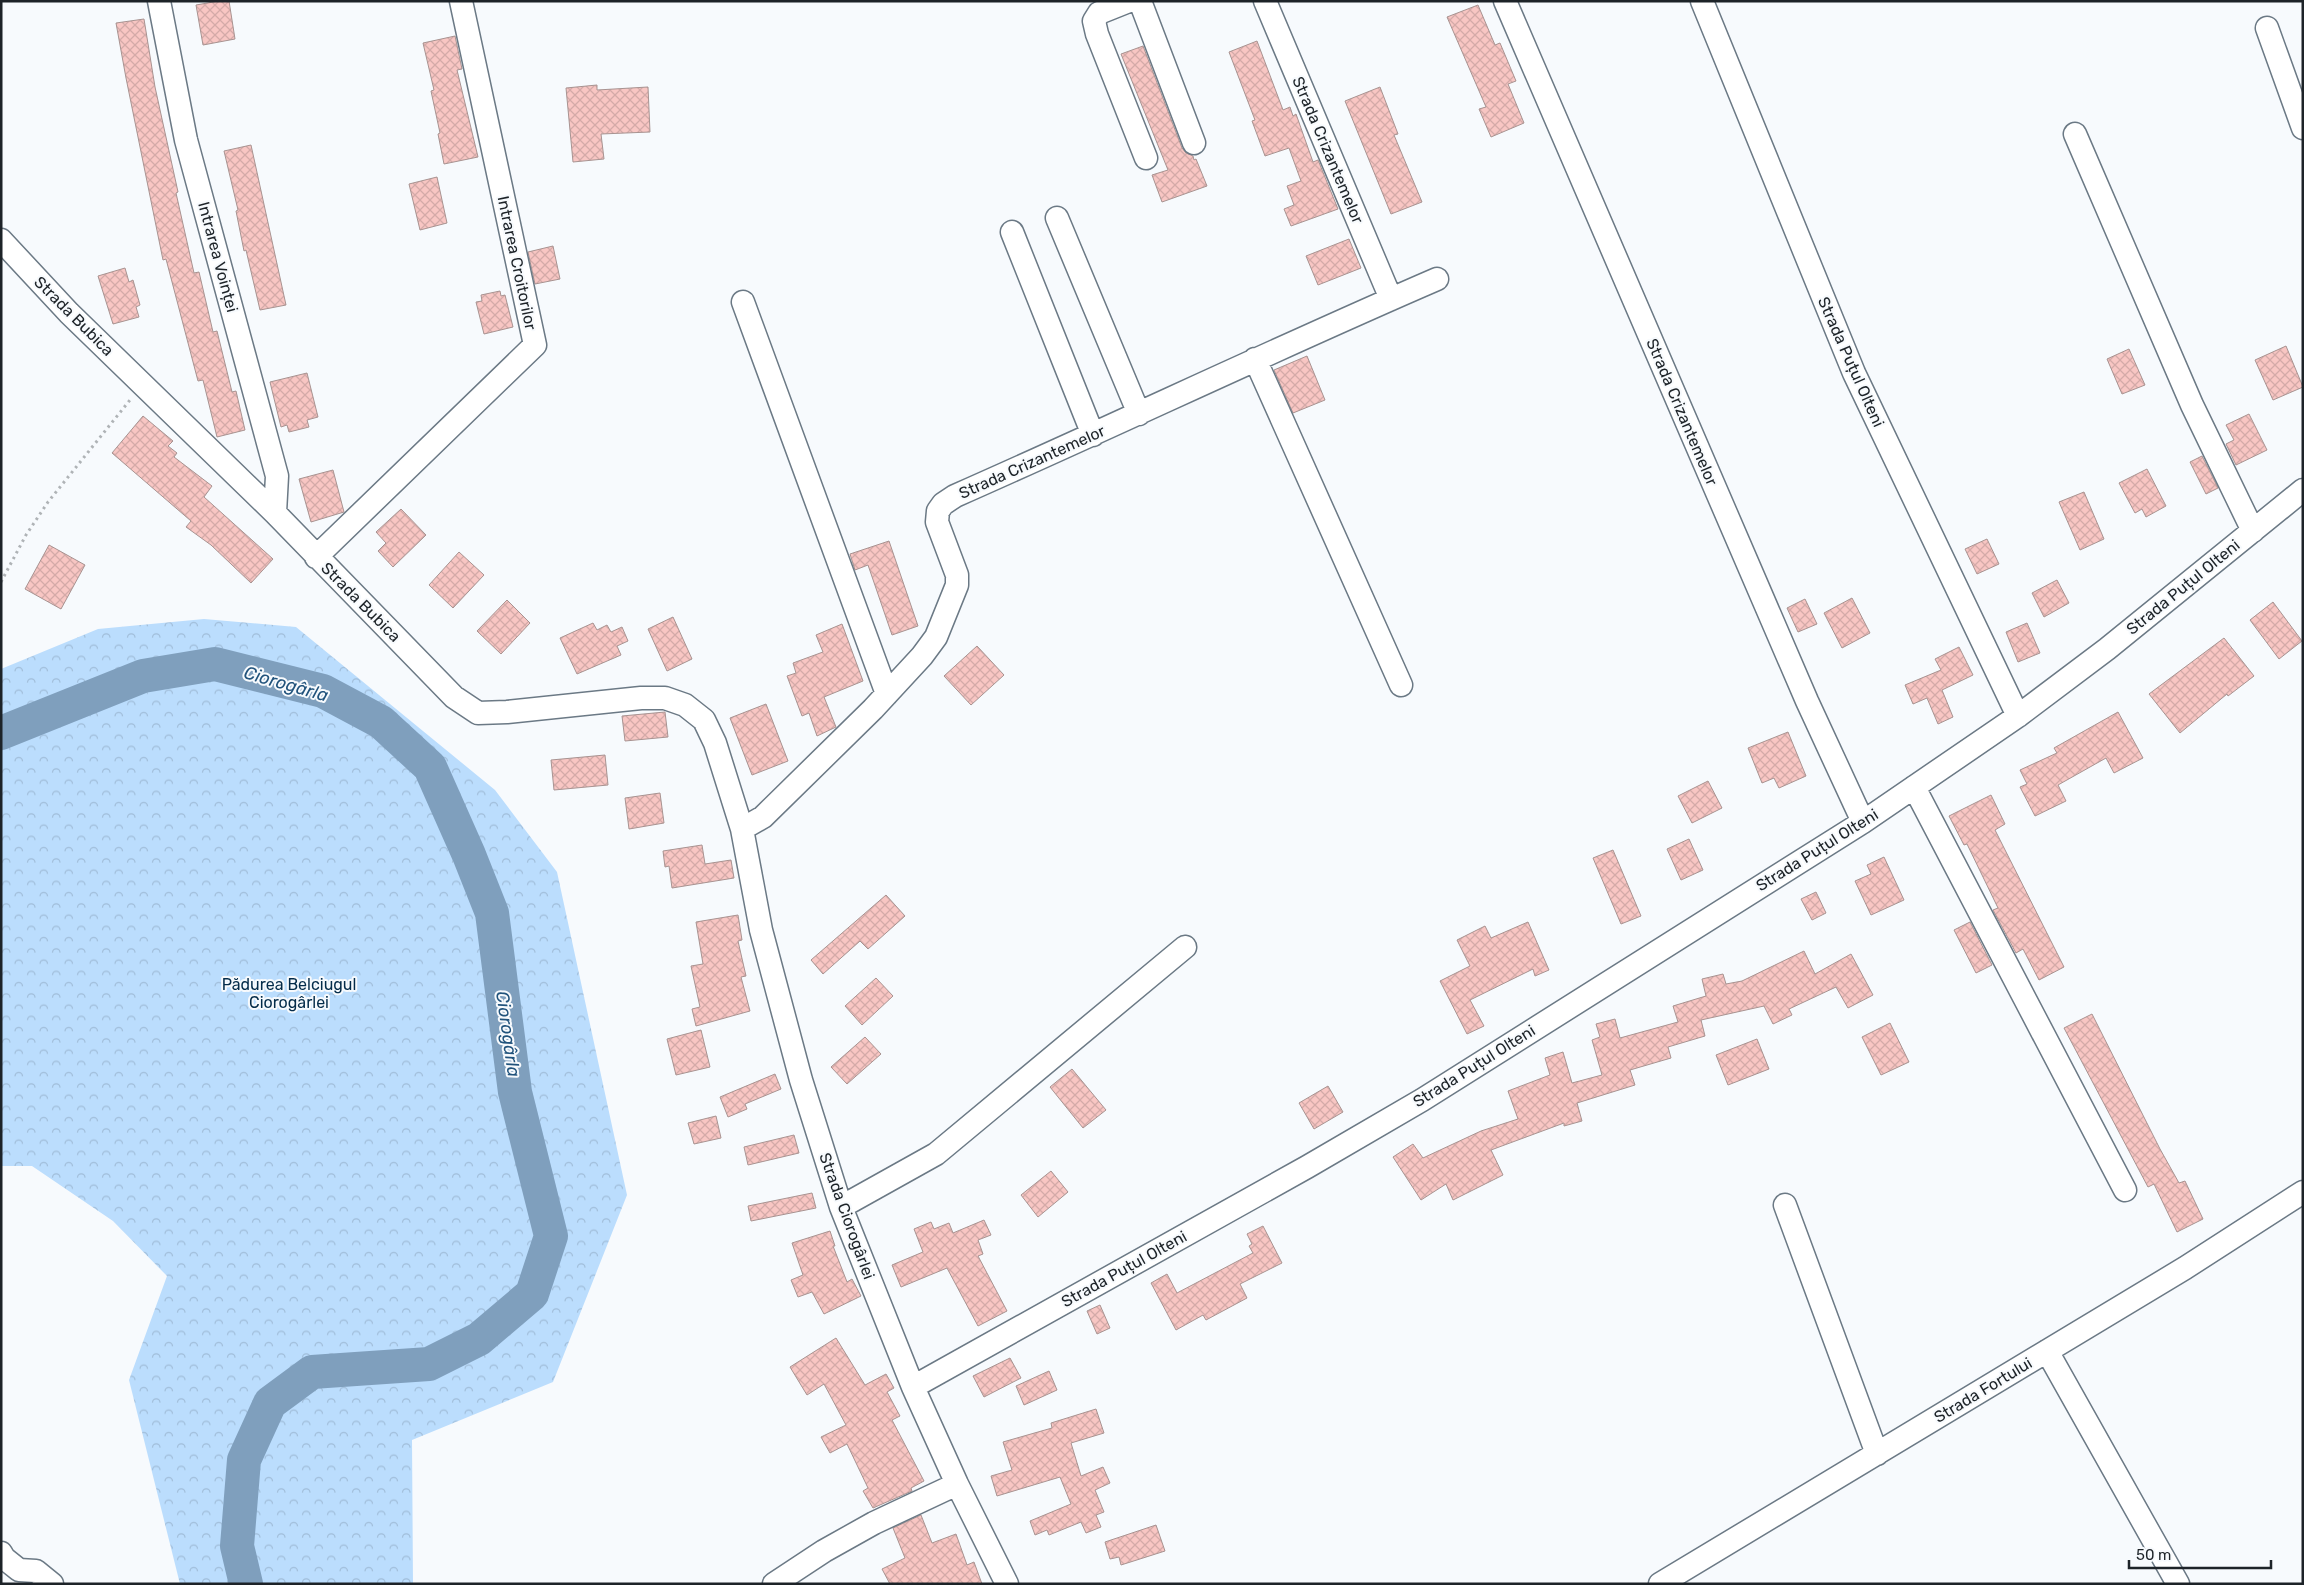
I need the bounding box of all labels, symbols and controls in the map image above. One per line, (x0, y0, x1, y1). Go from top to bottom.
street label: Strada Crizantemelor (1288, 74, 1368, 226)
street label: Intrarea Croitorilor (493, 194, 541, 332)
street label: Intrarea Voinței (194, 200, 242, 314)
street label: Strada Bubica (30, 272, 118, 360)
street label: Strada Puțul Olteni (1814, 294, 1888, 430)
street label: Strada Crizantemelor (1642, 336, 1722, 488)
street label: Strada Crizantemelor (956, 421, 1108, 503)
street label: Strada Puțul Olteni (2122, 535, 2244, 639)
street label: Strada Bubica (317, 558, 405, 646)
water label: Ciorogârla (241, 661, 331, 707)
street label: Strada Puțul Olteni (1752, 805, 1882, 895)
park label: Pădurea Belciugul Ciorogârlei (222, 975, 356, 1012)
water label: Ciorogârla (491, 990, 525, 1079)
street label: Strada Puțul Olteni (1409, 1021, 1539, 1111)
street label: Strada Ciorogârlei (815, 1150, 879, 1282)
street label: Strada Puțul Olteni (1058, 1227, 1190, 1311)
street label: Strada Fortului (1931, 1353, 2035, 1427)
scale bar (2129, 1538, 2272, 1570)
text: 50 m (2136, 1546, 2171, 1564)

